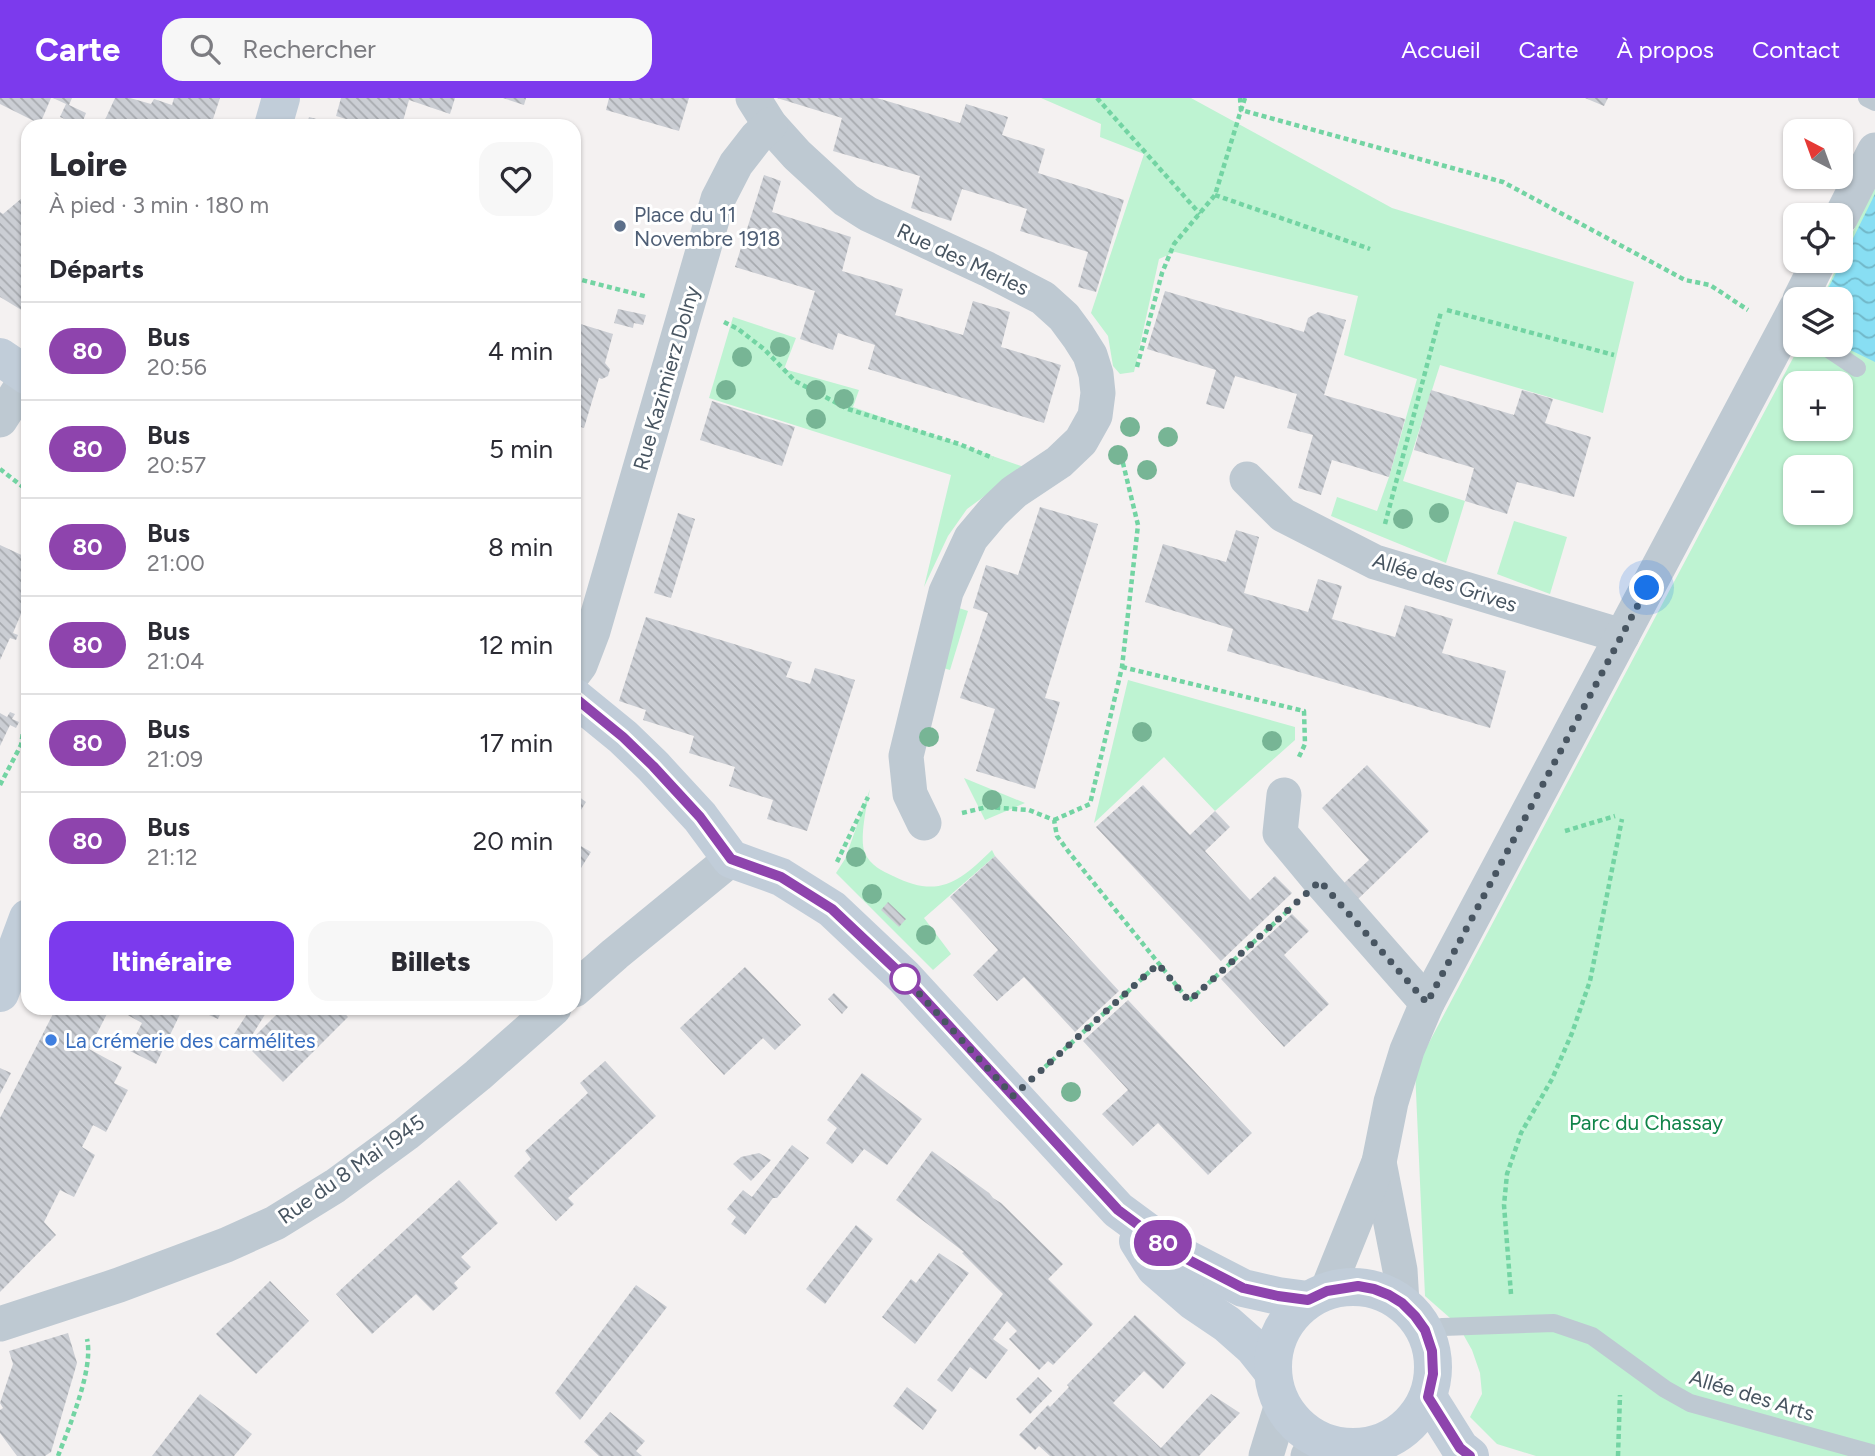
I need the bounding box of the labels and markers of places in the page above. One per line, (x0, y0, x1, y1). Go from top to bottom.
place label: Place du 11 Novembre 1918 (634, 202, 780, 251)
marker: Place du 11 Novembre 1918 (612, 218, 628, 234)
unlabelled marker (890, 964, 920, 994)
place label: La crémerie des carmélites (65, 1028, 316, 1053)
marker: La crémerie des carmélites (43, 1032, 59, 1048)

